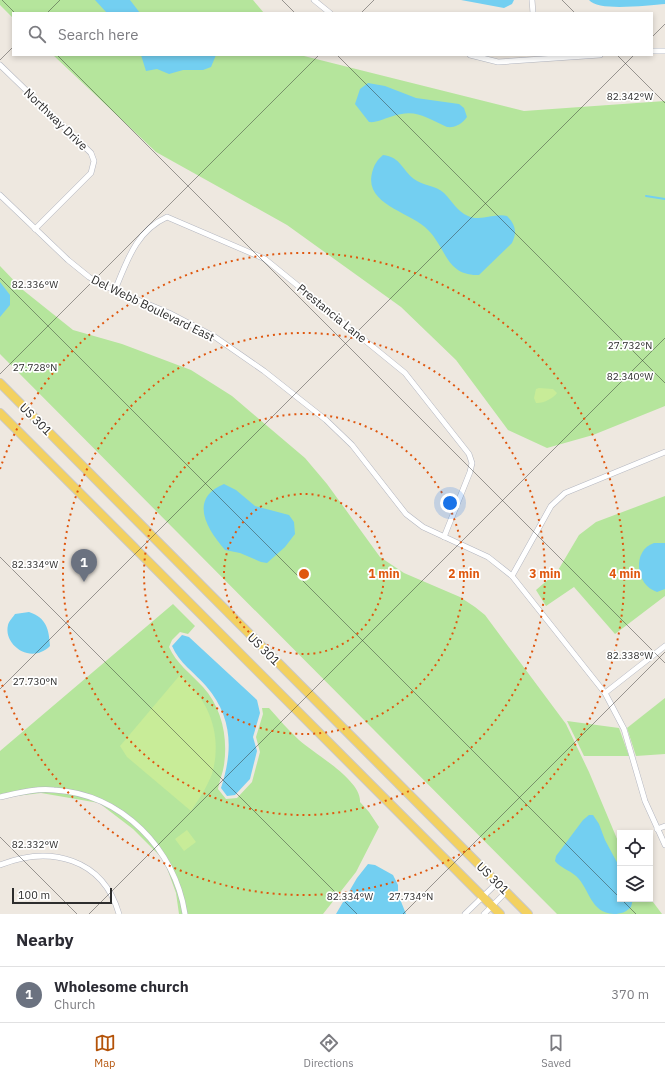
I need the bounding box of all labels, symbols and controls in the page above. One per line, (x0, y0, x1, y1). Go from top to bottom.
search box (12, 12, 653, 56)
icon: search (26, 23, 48, 45)
text: Search here (58, 25, 138, 44)
street label: Northway Drive (21, 85, 91, 153)
text: 82.342°W (607, 90, 653, 103)
street label: Del Webb Boulevard East (89, 272, 217, 344)
text: 82.336°W (12, 278, 58, 291)
street label: Prestancia Lane (294, 280, 370, 346)
text: 27.732°N (608, 339, 652, 352)
text: 27.728°N (13, 361, 57, 374)
text: 82.340°W (607, 370, 653, 383)
street label: US 301 (17, 400, 55, 438)
your location (440, 493, 460, 513)
pin: 1 (71, 549, 97, 582)
text: 82.334°W (12, 558, 58, 571)
text: 1 min (368, 566, 400, 581)
text: 2 min (448, 566, 480, 581)
text: 3 min (529, 566, 561, 581)
text: 4 min (609, 566, 641, 581)
centre of rings (297, 567, 311, 581)
street label: US 301 (245, 630, 283, 668)
text: 82.338°W (607, 649, 653, 662)
text: 27.730°N (13, 675, 57, 688)
map controls (617, 830, 653, 902)
button: locate (617, 830, 653, 866)
text: 82.332°W (12, 838, 58, 851)
street label: US 301 (474, 859, 512, 897)
button: layers (617, 866, 653, 902)
scale bar (12, 886, 112, 905)
text: 100 m (18, 888, 50, 902)
text: 82.334°W (327, 890, 373, 903)
text: 27.734°N (389, 890, 433, 903)
text: Nearby (16, 929, 74, 951)
text: Wholesome church (54, 977, 189, 996)
text: 1 (25, 986, 33, 1003)
text: 370 m (611, 986, 649, 1003)
text: Church (54, 996, 95, 1013)
tab: Map (94, 1032, 116, 1070)
tab: Directions (304, 1032, 354, 1070)
tab: Saved (541, 1032, 571, 1070)

